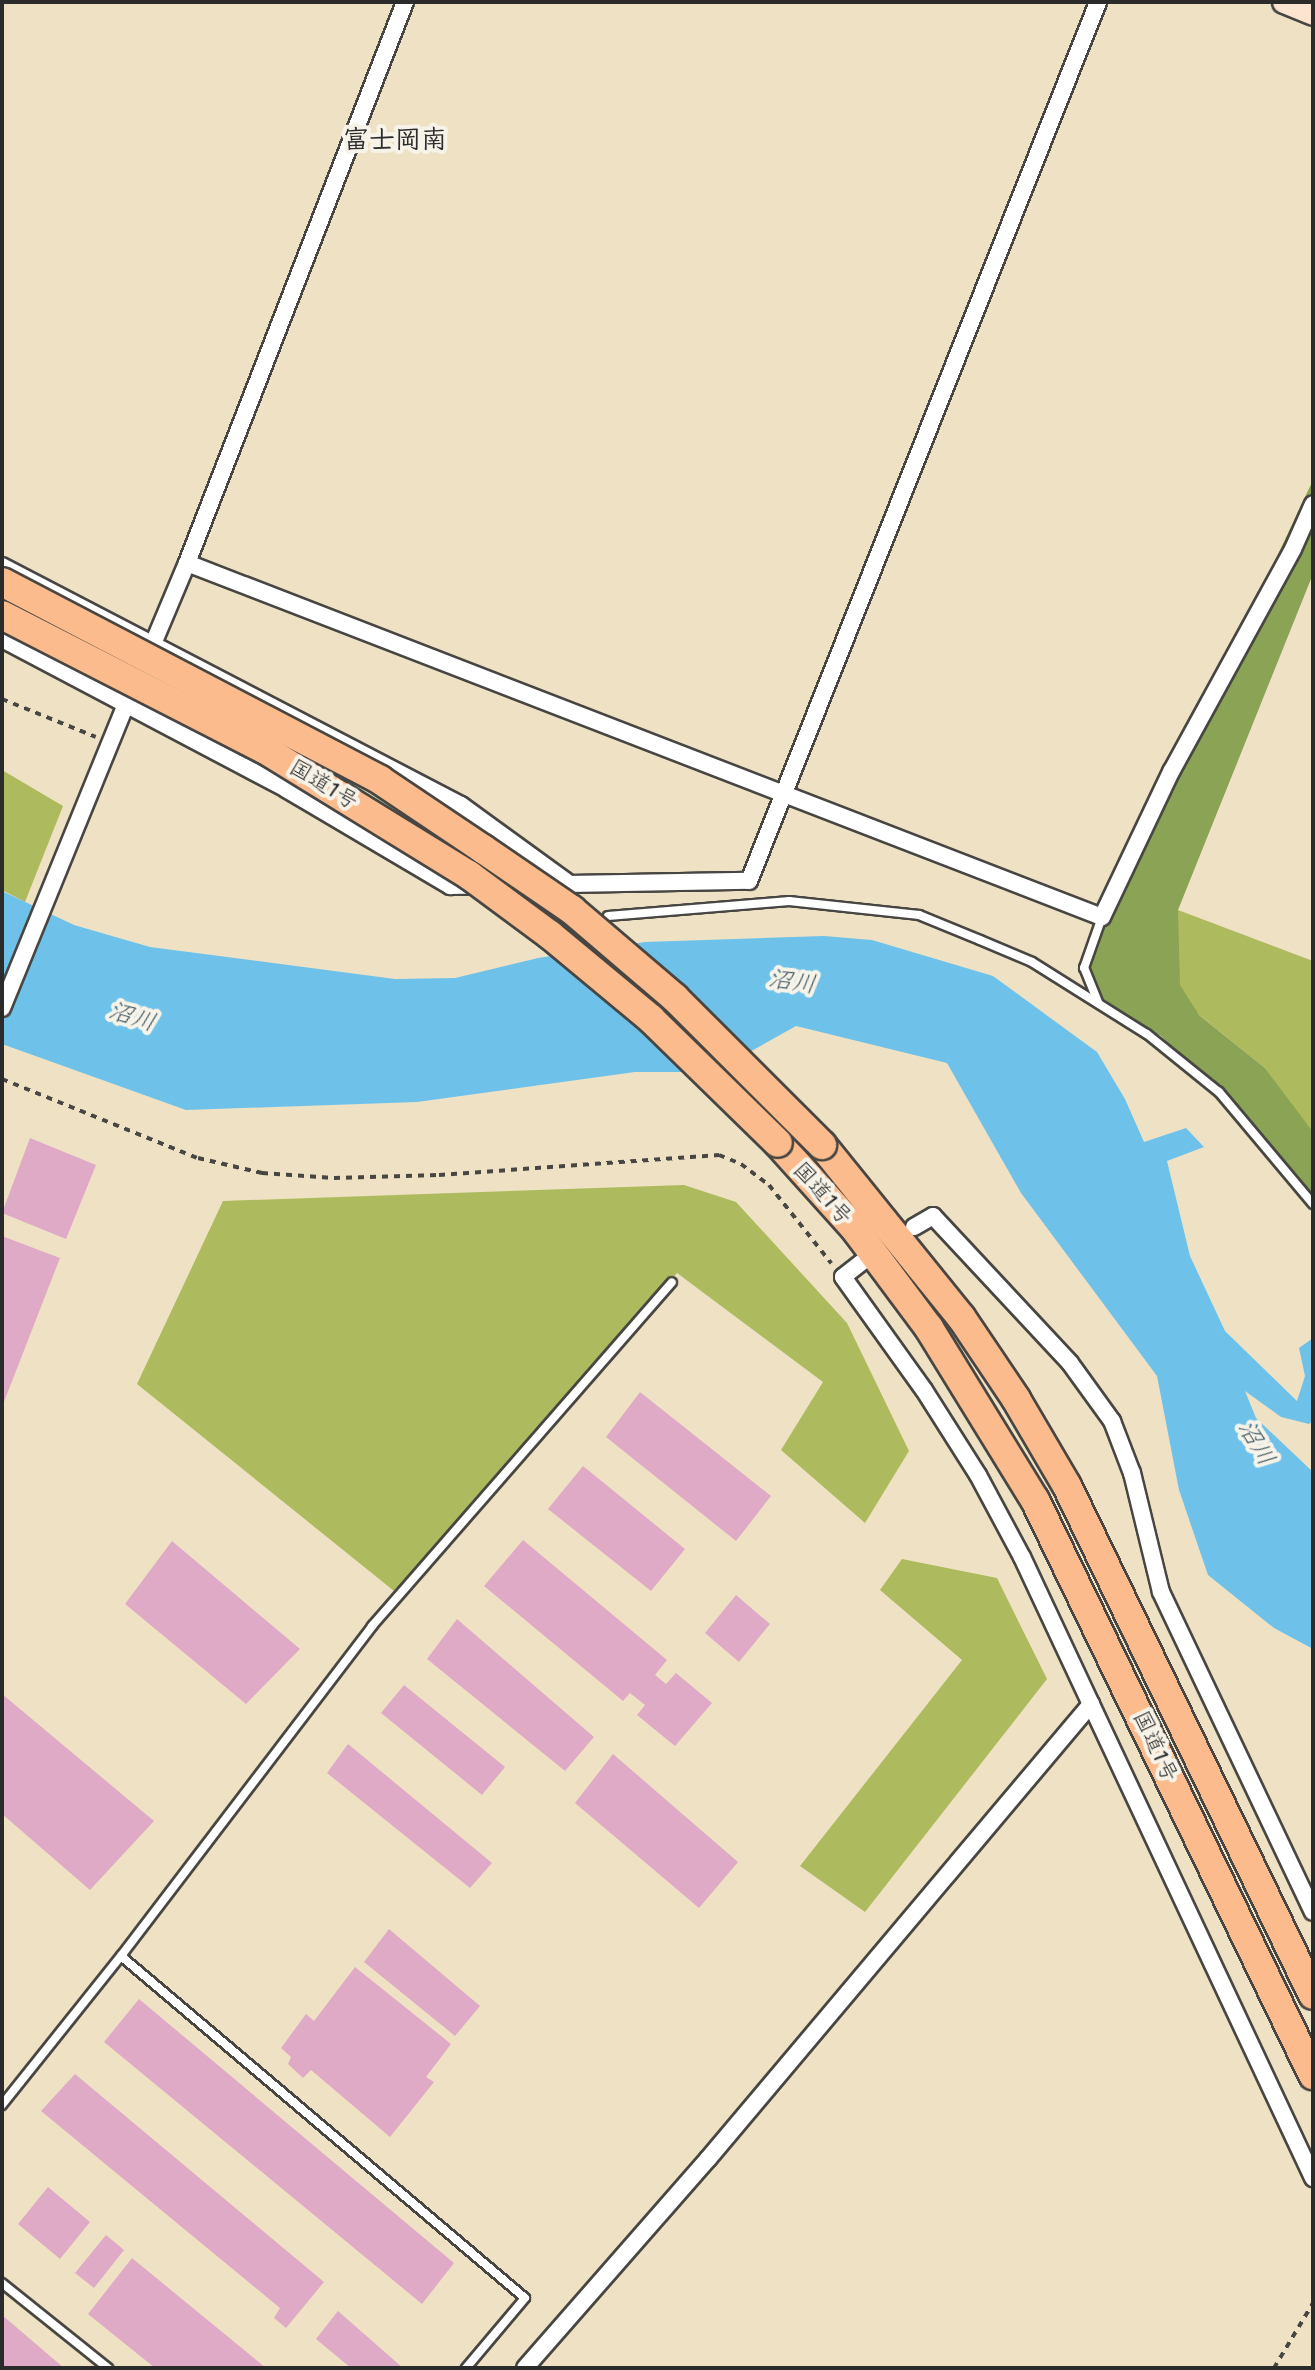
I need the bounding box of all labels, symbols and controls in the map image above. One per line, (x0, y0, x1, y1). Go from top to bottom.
district label: 富士岡南 (343, 123, 447, 155)
street label: 国道1号 (285, 753, 363, 815)
water label: 沼川 (766, 964, 818, 1000)
water label: 沼川 (105, 996, 159, 1038)
street label: 国道1号 (788, 1156, 858, 1230)
water label: 沼川 (1231, 1415, 1281, 1471)
street label: 国道1号 (1128, 1706, 1184, 1786)

